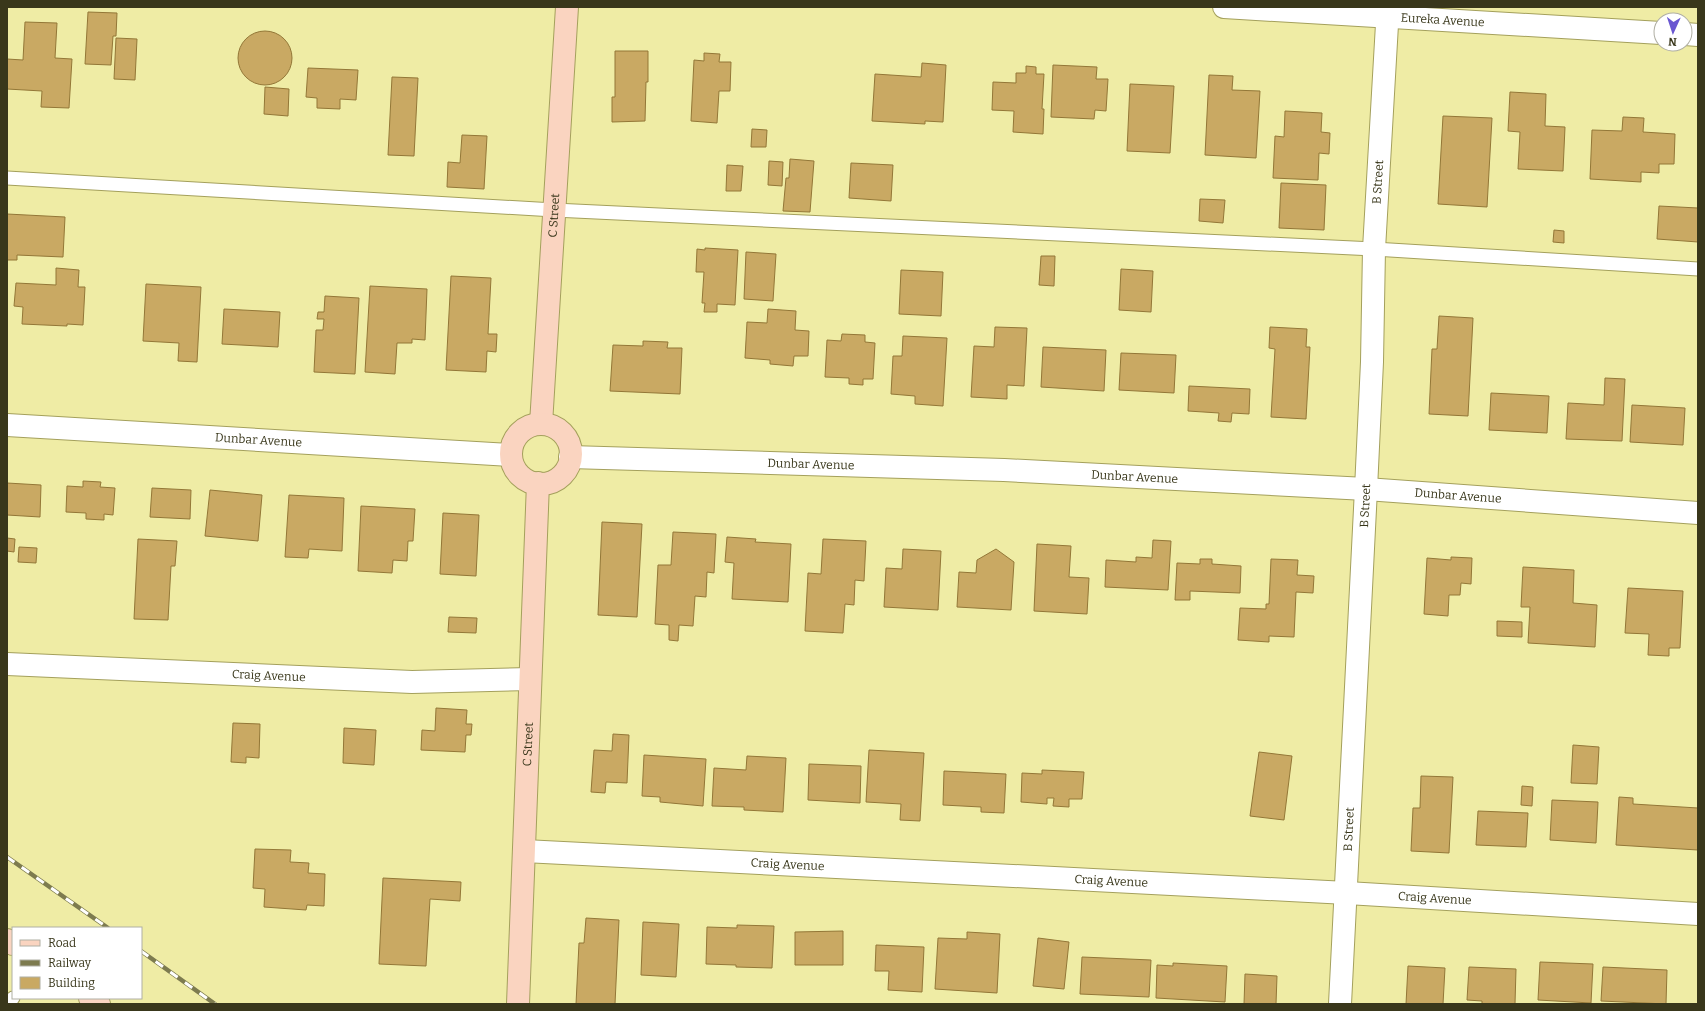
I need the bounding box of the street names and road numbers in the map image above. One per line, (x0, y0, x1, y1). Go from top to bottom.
street label: Eureka Avenue (1400, 11, 1485, 29)
street label: B Street (1370, 159, 1386, 204)
street label: C Street (546, 192, 562, 238)
street label: Dunbar Avenue (215, 430, 302, 450)
street label: Dunbar Avenue (767, 456, 855, 473)
street label: Dunbar Avenue (1091, 468, 1178, 486)
street label: B Street (1357, 483, 1373, 528)
street label: Dunbar Avenue (1414, 486, 1502, 506)
street label: Craig Avenue (232, 667, 306, 684)
street label: C Street (520, 721, 536, 767)
street label: B Street (1341, 806, 1357, 852)
street label: Craig Avenue (750, 856, 825, 873)
street label: Craig Avenue (1074, 872, 1148, 890)
street label: Craig Avenue (1397, 889, 1472, 907)

